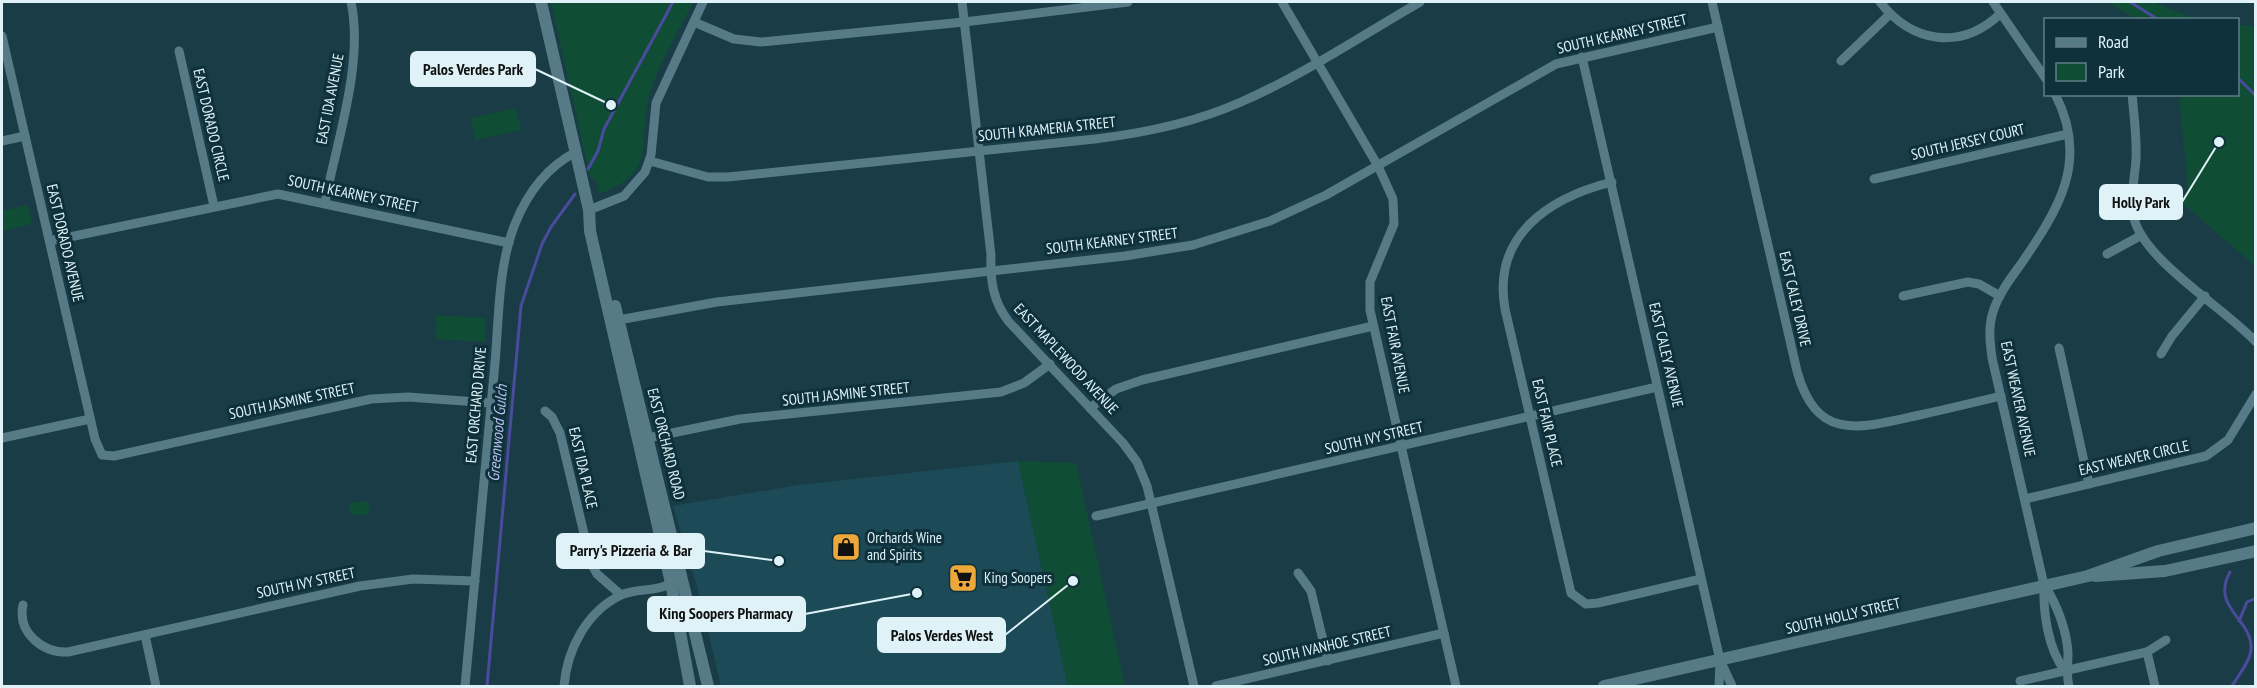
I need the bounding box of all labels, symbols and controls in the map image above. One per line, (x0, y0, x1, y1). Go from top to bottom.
street label: SOUTH KEARNEY STREET (1555, 9, 1689, 58)
legend (2044, 18, 2239, 96)
text: Road (2098, 30, 2129, 53)
street label: EAST IDA AVENUE (311, 52, 348, 146)
callout: Palos Verdes Park (411, 52, 535, 86)
text: Palos Verdes Park (423, 59, 523, 79)
text: Park (2098, 60, 2125, 83)
street label: EAST DORADO CIRCLE (189, 67, 234, 183)
street label: SOUTH KRAMERIA STREET (977, 112, 1117, 145)
street label: SOUTH JERSEY COURT (1909, 119, 2027, 164)
street label: SOUTH KEARNEY STREET (286, 170, 420, 217)
street label: EAST DORADO AVENUE (43, 182, 88, 304)
callout: Holly Park (2100, 185, 2182, 219)
text: Holly Park (2112, 192, 2170, 212)
street label: SOUTH KEARNEY STREET (1045, 223, 1179, 258)
street label: EAST CALEY DRIVE (1775, 249, 1816, 348)
street label: EAST FAIR AVENUE (1377, 295, 1414, 395)
street label: EAST MAPLEWOOD AVENUE (1010, 299, 1123, 418)
street label: EAST CALEY AVENUE (1645, 301, 1688, 409)
street label: EAST WEAVER AVENUE (1997, 339, 2040, 458)
street label: EAST ORCHARD DRIVE (461, 346, 490, 464)
street label: SOUTH JASMINE STREET (781, 377, 911, 410)
street label: EAST FAIR PLACE (1528, 377, 1567, 469)
street label: SOUTH JASMINE STREET (227, 378, 357, 423)
water label: Greenwood Gulch (483, 383, 511, 482)
street label: EAST ORCHARD ROAD (643, 386, 690, 502)
street label: SOUTH IVY STREET (1323, 417, 1425, 458)
street label: EAST IDA PLACE (565, 425, 602, 511)
street label: EAST WEAVER CIRCLE (2077, 436, 2191, 479)
place label: Orchards Wine and Spirits (867, 528, 942, 564)
shop icon: Orchards Wine and Spirits (830, 531, 862, 563)
callout: Parry's Pizzeria & Bar (557, 534, 704, 568)
text: Parry's Pizzeria & Bar (570, 540, 693, 560)
supermarket icon: King Soopers (947, 562, 979, 594)
street label: SOUTH IVY STREET (255, 563, 357, 602)
place label: King Soopers (984, 568, 1052, 587)
street label: SOUTH HOLLY STREET (1784, 593, 1903, 638)
callout: King Soopers Pharmacy (648, 597, 805, 631)
text: King Soopers Pharmacy (659, 603, 793, 623)
callout: Palos Verdes West (878, 618, 1005, 652)
street label: SOUTH IVANHOE STREET (1261, 621, 1393, 670)
text: Palos Verdes West (891, 625, 993, 645)

